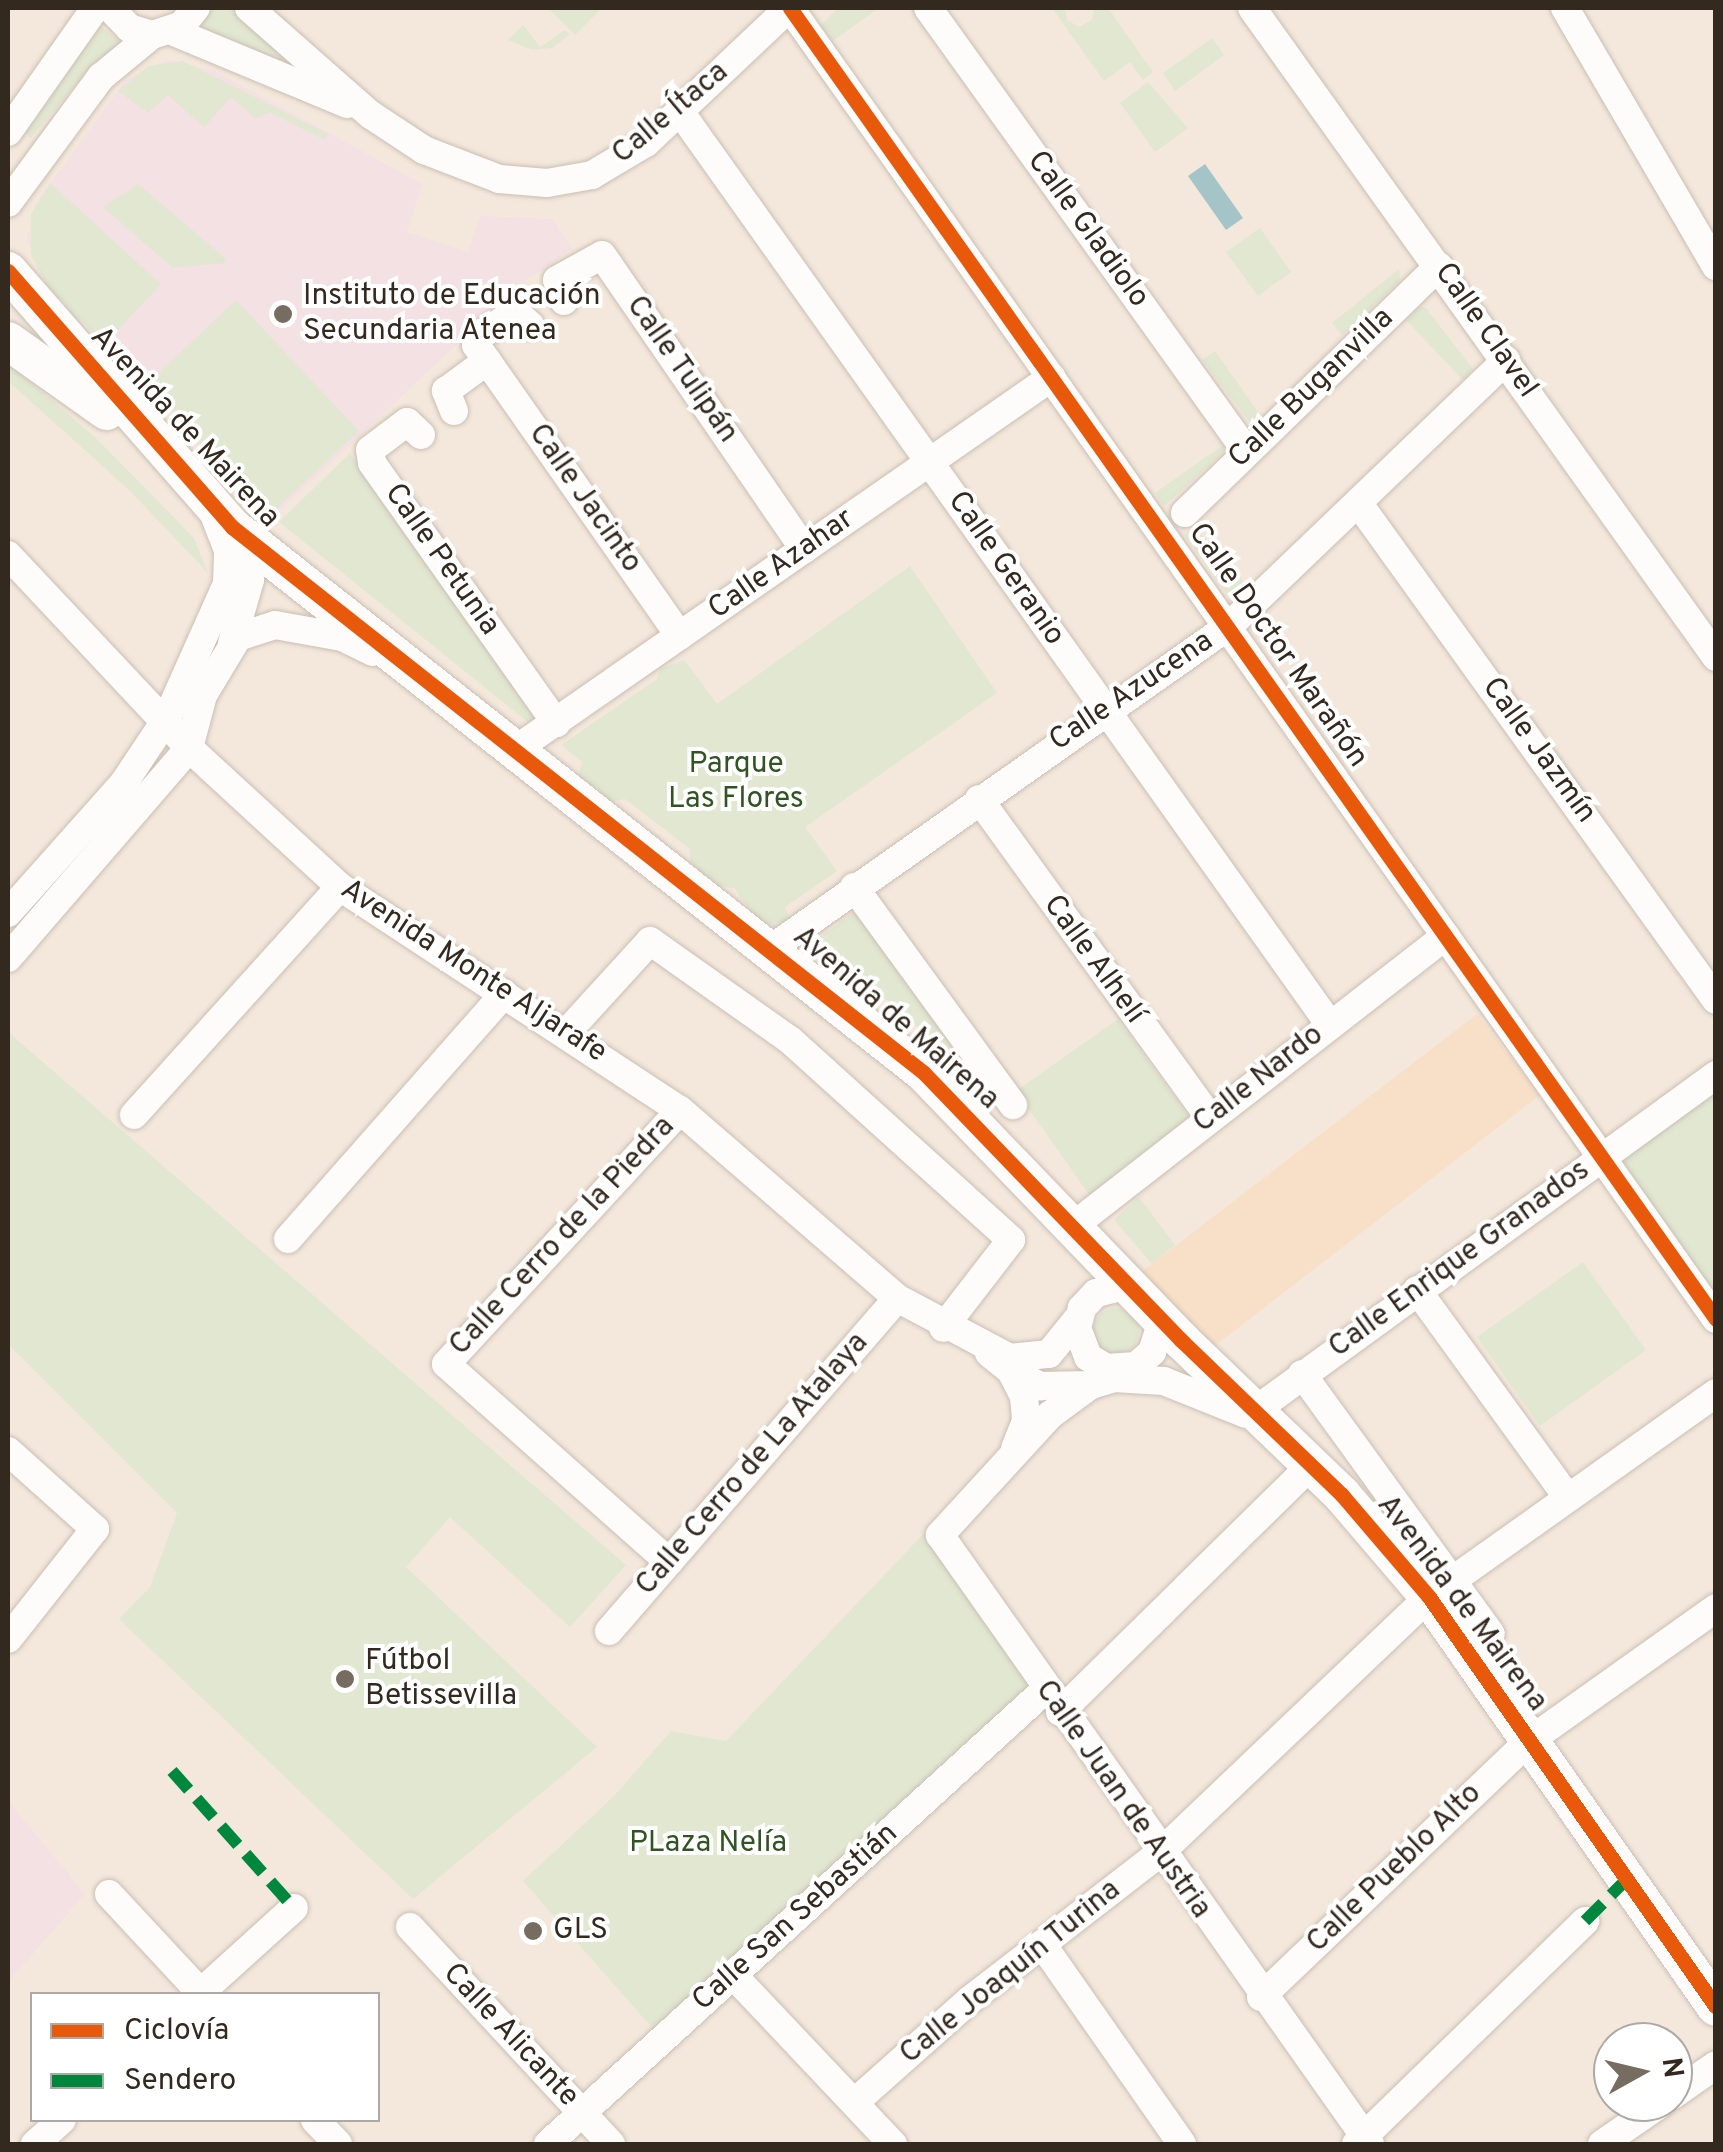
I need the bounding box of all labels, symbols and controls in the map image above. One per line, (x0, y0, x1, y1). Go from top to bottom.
street label: Calle Ítaca (606, 55, 736, 173)
street label: Calle Gladiolo (1018, 145, 1156, 315)
street label: Calle Clavel (1425, 257, 1545, 405)
place label: Instituto de Educación Secundaria Atenea (303, 279, 601, 350)
street label: Calle Tulipán (617, 289, 745, 451)
street label: Calle Buganvilla (1222, 301, 1402, 477)
marker: Instituto de Educación Secundaria Atenea (272, 303, 294, 325)
street label: Avenida de Mairena (82, 320, 286, 536)
street label: Calle Jacinto (519, 418, 649, 580)
street label: Calle Petunia (376, 477, 506, 643)
street label: Calle Geranio (939, 485, 1071, 653)
street label: Calle Azahar (702, 501, 862, 629)
street label: Calle Doctor Marañón (1179, 517, 1375, 775)
street label: Calle Azucena (1043, 624, 1221, 760)
street label: Calle Jazmín (1473, 671, 1603, 831)
park label: Parque Las Flores (668, 747, 804, 818)
street label: Avenida Monte Aljarafe (333, 872, 613, 1072)
street label: Calle Alhelí (1034, 888, 1152, 1032)
street label: Avenida de Mairena (784, 920, 1006, 1118)
street label: Calle Nardo (1187, 1018, 1331, 1142)
street label: Calle Cerro de la Piedra (443, 1110, 683, 1364)
street label: Calle Enrique Granados (1323, 1153, 1597, 1367)
street label: Calle Cerro de La Atalaya (629, 1326, 877, 1604)
street label: Avenida de Mairena (1368, 1489, 1554, 1719)
place label: Fútbol Betissevilla (365, 1644, 517, 1714)
marker: Fútbol Betissevilla (334, 1668, 356, 1690)
street label: Calle Juan de Austria (1026, 1673, 1218, 1927)
street label: Calle Pueblo Alto (1300, 1776, 1490, 1962)
street label: Calle San Sebastián (686, 1816, 906, 2020)
park label: PLaza Nelía (629, 1826, 787, 1862)
street label: Calle Joaquín Turina (893, 1873, 1129, 2073)
place label: GLS (553, 1913, 608, 1949)
marker: GLS (522, 1920, 544, 1942)
street label: Calle Alicante (434, 1956, 586, 2116)
legend (30, 1992, 380, 2122)
text: Ciclovía (124, 2013, 229, 2050)
north arrow (1593, 2022, 1693, 2122)
text: N (1652, 2056, 1690, 2081)
text: Sendero (124, 2063, 236, 2100)

